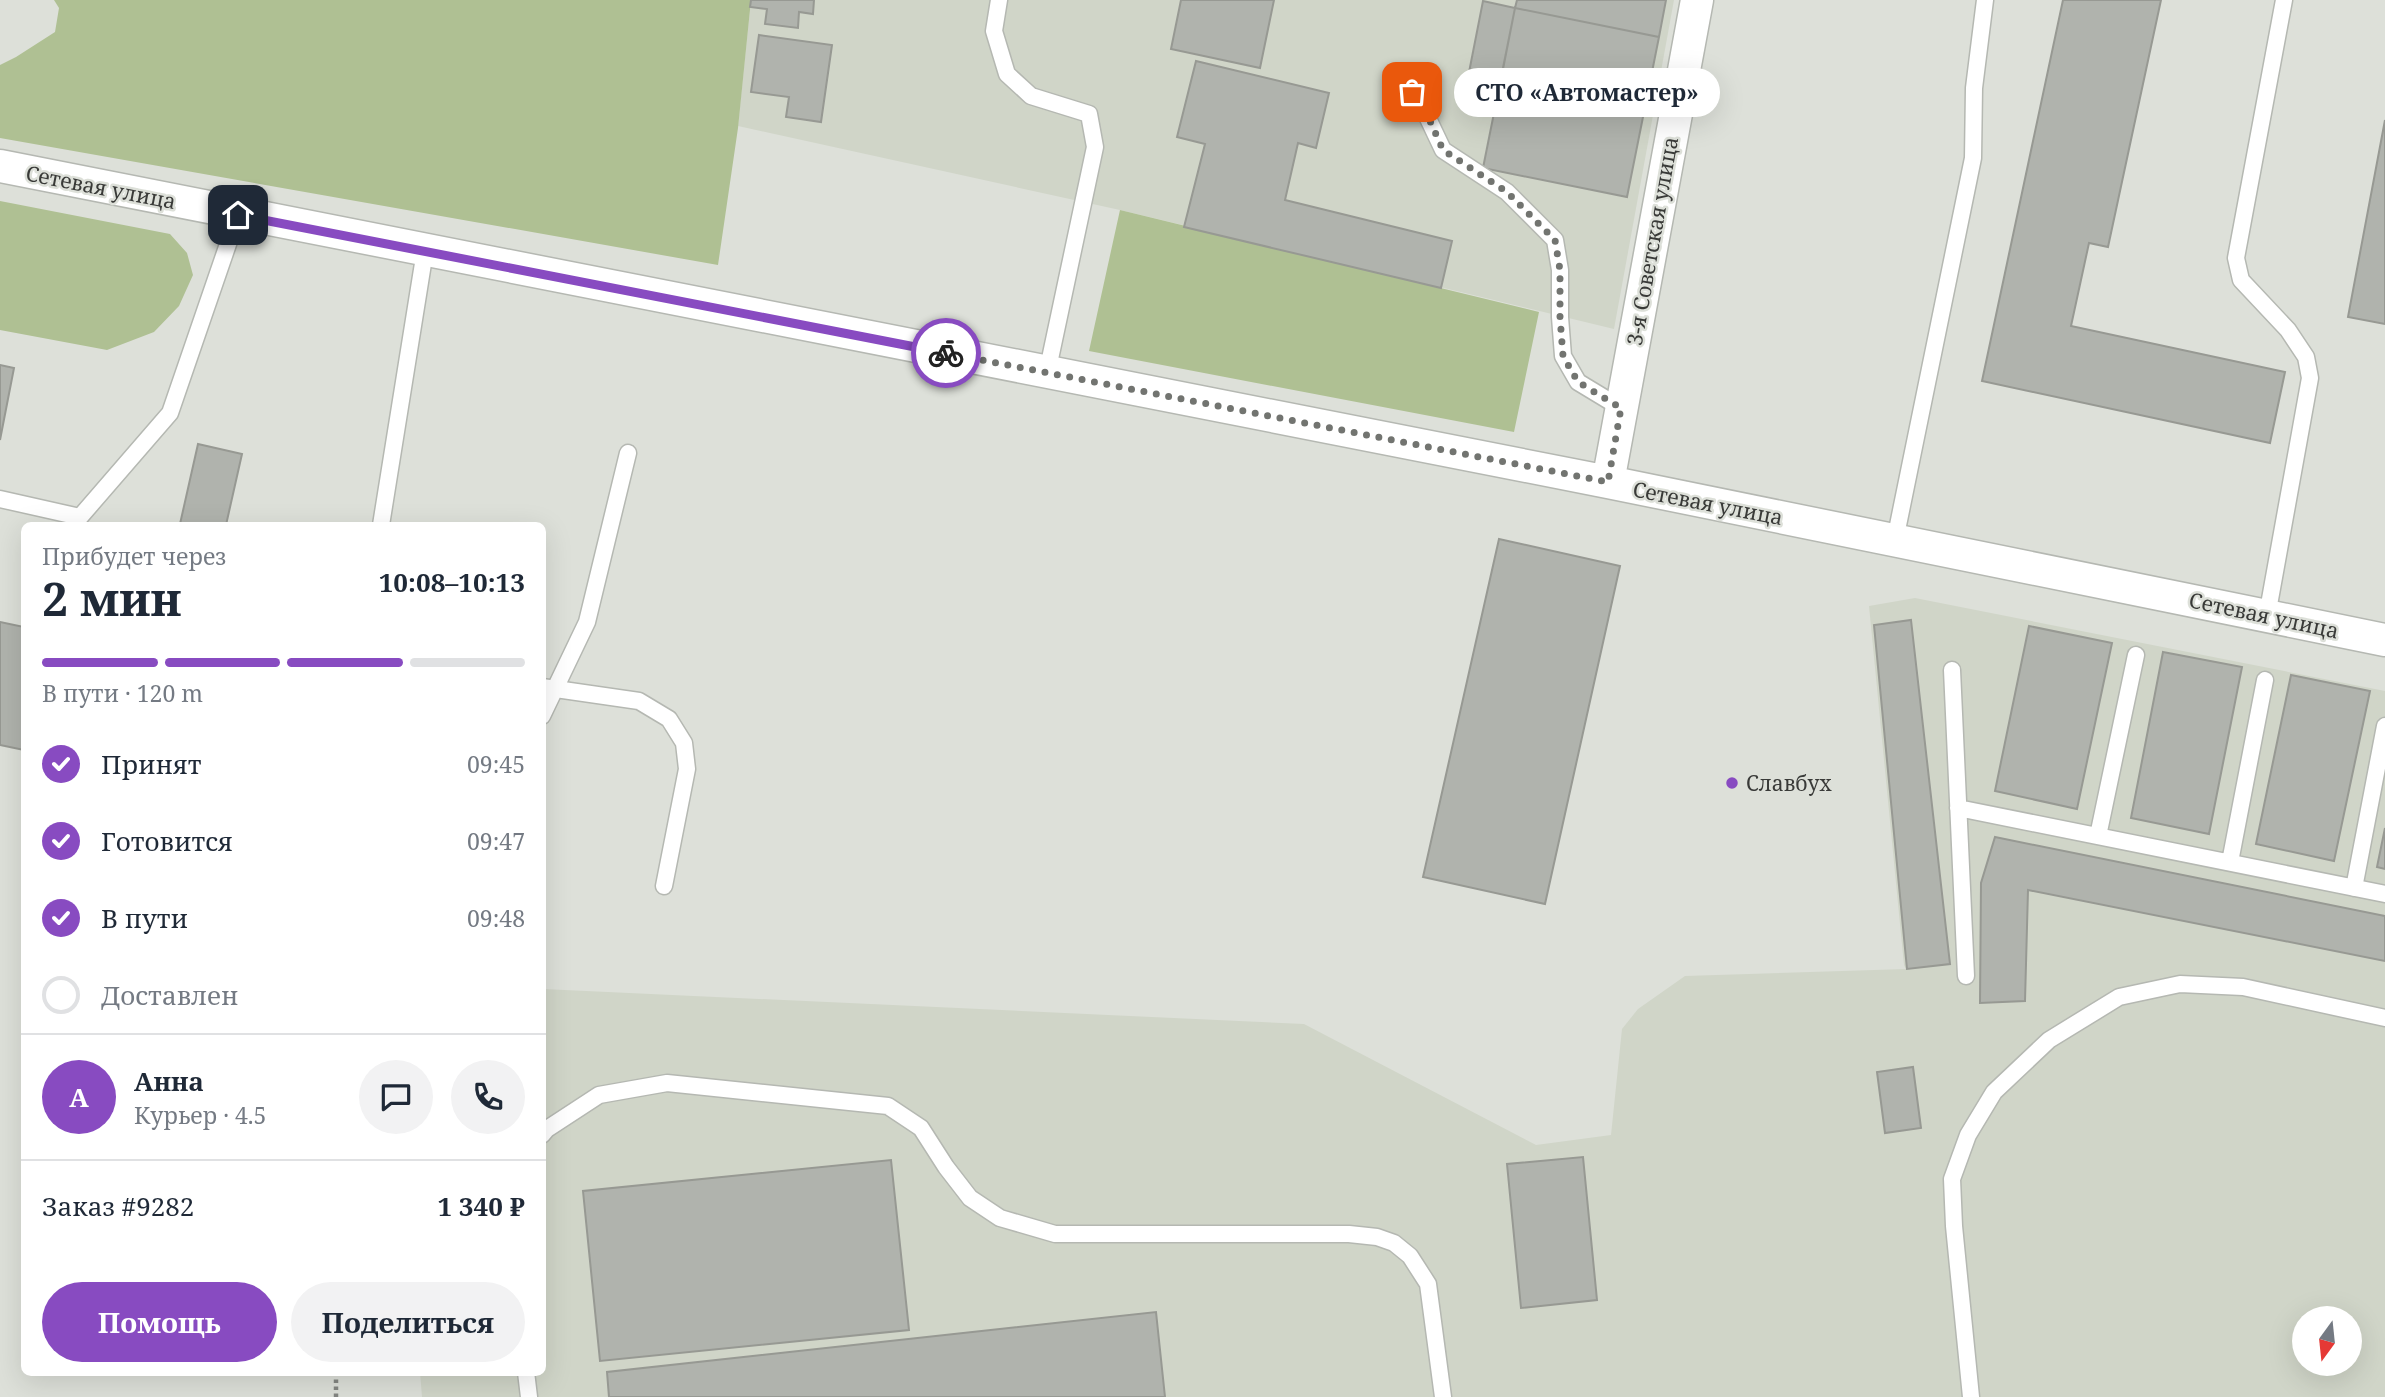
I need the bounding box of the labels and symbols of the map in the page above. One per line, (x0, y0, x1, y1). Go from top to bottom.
pin (1382, 62, 1442, 122)
callout: СТО «Автомастер» (1454, 68, 1720, 116)
street label: 3-я Советская улица (1620, 134, 1684, 348)
street label: Сетевая улица (24, 159, 178, 215)
pin (208, 185, 268, 245)
courier (911, 318, 981, 388)
street label: Сетевая улица (1631, 475, 1785, 531)
street label: Сетевая улица (2187, 585, 2341, 645)
place label: Славбух (1746, 769, 1833, 797)
marker: Славбух (1724, 775, 1740, 791)
north arrow (2292, 1306, 2362, 1376)

